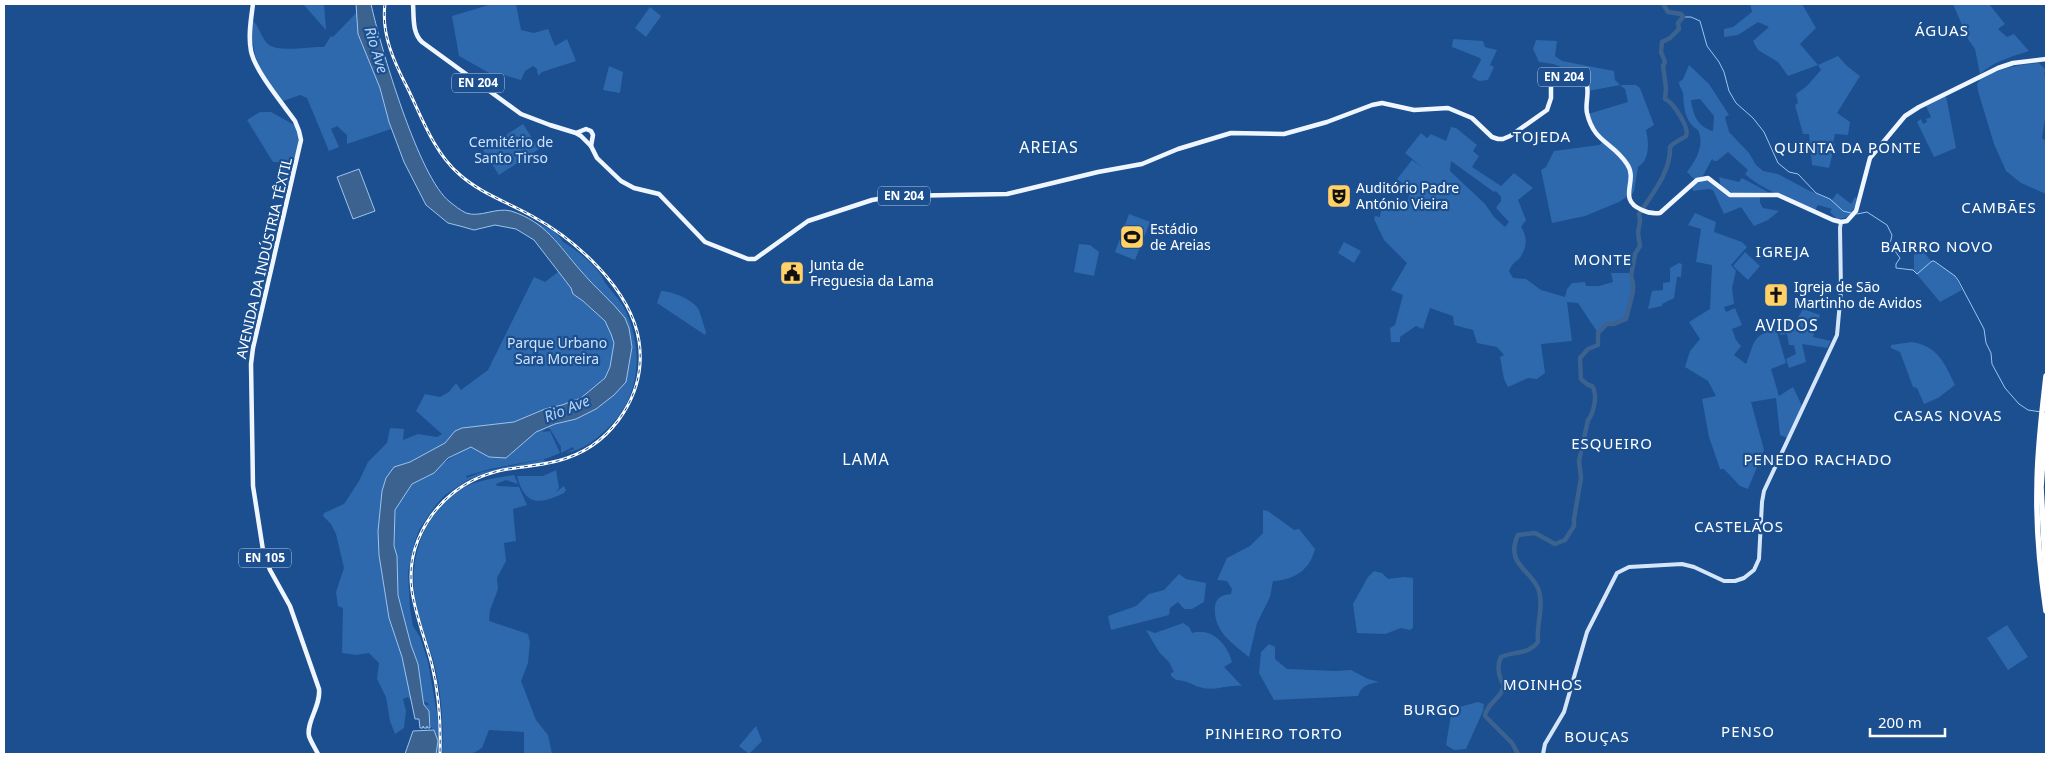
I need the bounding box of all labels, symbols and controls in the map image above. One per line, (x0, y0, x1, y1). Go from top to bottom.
district label: ÁGUAS (1915, 20, 1969, 40)
water label: Rio Ave (360, 24, 394, 76)
road number: EN 204 (1538, 68, 1590, 86)
road number: EN 204 (452, 74, 504, 92)
district label: TOJEDA (1513, 126, 1571, 146)
park label: Cemitério de Santo Tirso (469, 132, 553, 167)
district label: AREIAS (1019, 136, 1079, 158)
district label: QUINTA DA PONTE (1774, 137, 1922, 157)
street label: AVENIDA DA INDÚSTRIA TÊXTIL (231, 155, 296, 360)
place label: Auditório Padre António Vieira (1356, 178, 1459, 213)
theatre icon: Auditório Padre António Vieira (1326, 183, 1352, 209)
road number: EN 204 (878, 187, 930, 206)
district label: CAMBÃES (1961, 197, 2037, 217)
place label: Estádio de Areias (1150, 219, 1211, 254)
sports icon: Estádio de Areias (1119, 224, 1145, 250)
district label: BAIRRO NOVO (1880, 236, 1994, 256)
district label: IGREJA (1756, 241, 1810, 261)
district label: MONTE (1574, 249, 1632, 269)
place label: Junta de Freguesia da Lama (808, 255, 934, 290)
public building icon: Junta de Freguesia da Lama (779, 260, 805, 286)
place label: Igreja de São Martinho de Avidos (1794, 277, 1922, 312)
church icon: Igreja de São Martinho de Avidos (1763, 282, 1789, 308)
district label: AVIDOS (1755, 314, 1819, 336)
park label: Parque Urbano Sara Moreira (507, 333, 607, 368)
water label: Rio Ave (541, 390, 593, 426)
district label: CASAS NOVAS (1893, 405, 2003, 425)
district label: ESQUEIRO (1571, 433, 1653, 453)
district label: LAMA (842, 448, 890, 470)
district label: PENEDO RACHADO (1743, 449, 1893, 469)
district label: CASTELÃOS (1694, 516, 1784, 536)
road number: EN 105 (239, 548, 291, 568)
district label: MOINHOS (1503, 674, 1583, 694)
district label: BURGO (1403, 699, 1461, 719)
scale bar (1870, 706, 1945, 738)
text: 200 m (1878, 712, 1922, 732)
district label: PENSO (1721, 721, 1775, 741)
district label: PINHEIRO TORTO (1205, 723, 1343, 743)
district label: BOUÇAS (1564, 726, 1630, 746)

